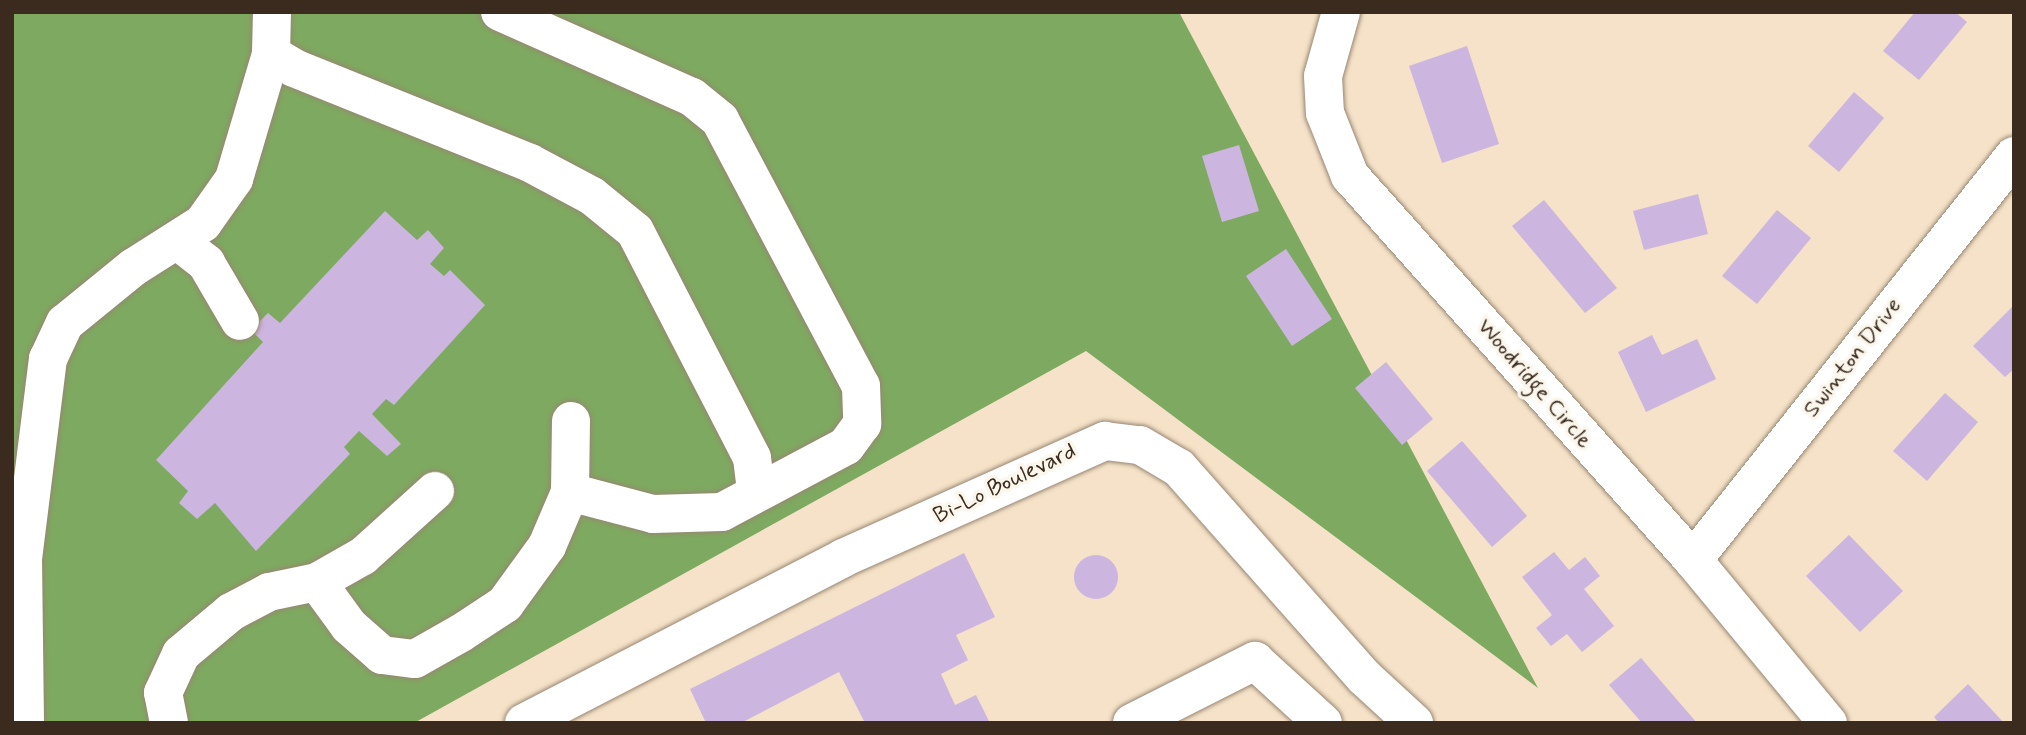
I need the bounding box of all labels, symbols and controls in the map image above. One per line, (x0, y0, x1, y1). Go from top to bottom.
street label: Swinton Drive (1798, 294, 1908, 422)
street label: Woodridge Circle (1470, 314, 1598, 454)
street label: Bi-Lo Boulevard (931, 438, 1079, 530)

